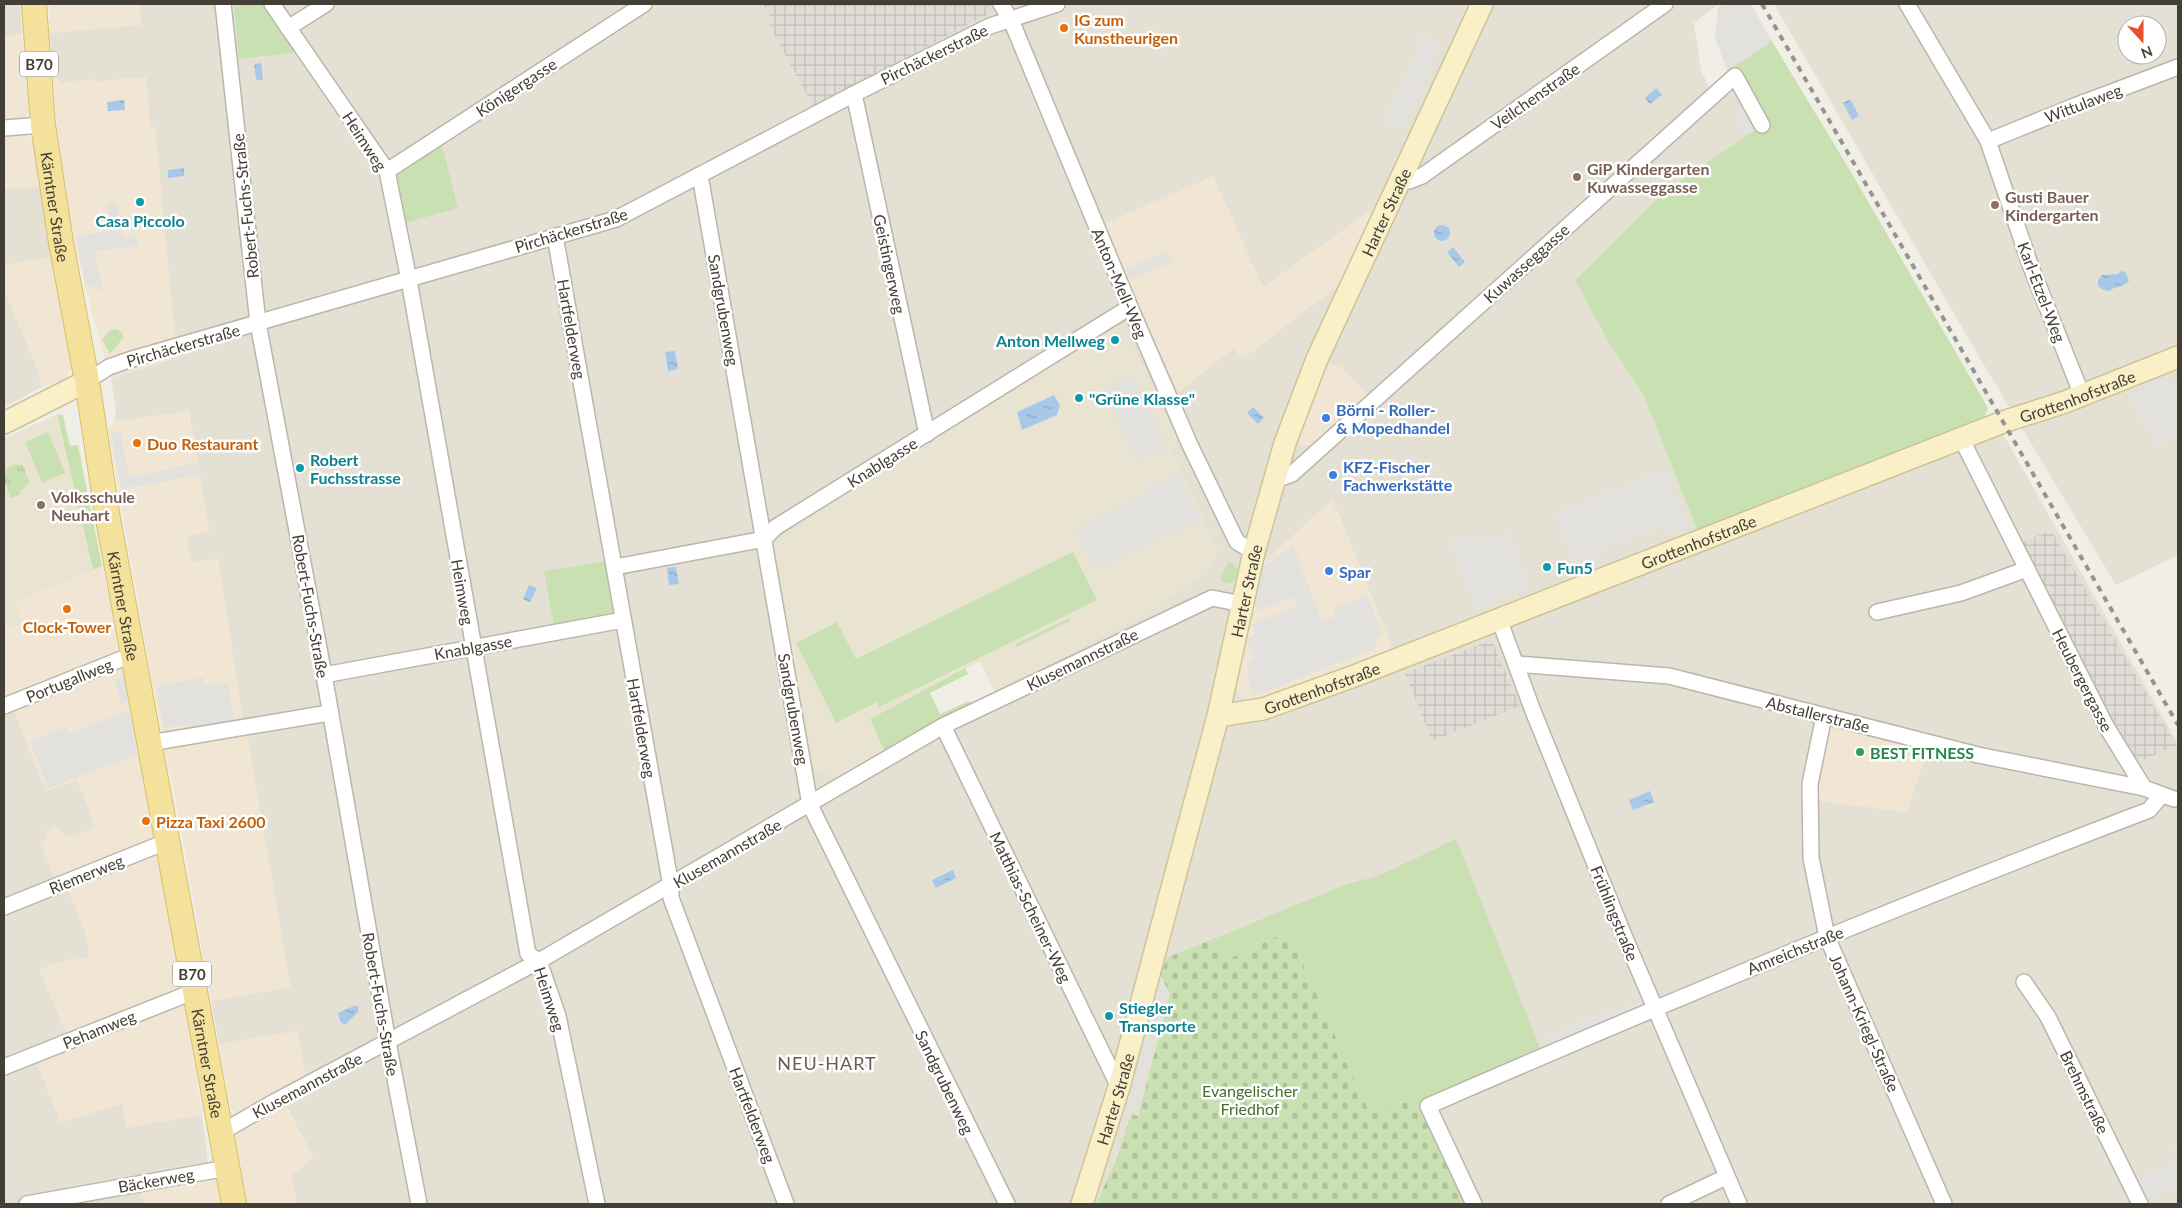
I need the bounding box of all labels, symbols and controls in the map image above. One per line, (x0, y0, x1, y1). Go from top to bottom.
place label: IG zum Kunstheurigen (1074, 10, 1178, 47)
north arrow (2117, 15, 2167, 65)
street label: Pirchäckerstraße (877, 20, 991, 88)
marker: IG zum Kunstheurigen (1058, 22, 1070, 34)
text: N (2139, 43, 2155, 62)
road number: B70 (20, 52, 58, 76)
street label: Königergasse (472, 54, 560, 120)
street label: Veilchenstraße (1487, 58, 1583, 134)
street label: Wittulaweg (2042, 80, 2124, 126)
street label: Heimweg (339, 108, 391, 174)
street label: Robert-Fuchs-Straße (228, 133, 262, 279)
street label: Kärntner Straße (38, 150, 74, 263)
place label: GiP Kindergarten Kuwasseggasse (1587, 159, 1709, 196)
street label: Harter Straße (1357, 165, 1414, 259)
marker: GiP Kindergarten Kuwasseggasse (1571, 171, 1583, 183)
place label: Gusti Bauer Kindergarten (2005, 187, 2099, 224)
marker: Casa Piccolo (134, 196, 146, 208)
marker: Gusti Bauer Kindergarten (1989, 199, 2001, 211)
street label: Pirchäckerstraße (512, 204, 630, 256)
place label: Casa Piccolo (95, 211, 185, 230)
street label: Geistingerweg (870, 212, 910, 316)
street label: Kuwasseggasse (1479, 220, 1573, 306)
street label: Anton-Mell-Weg (1088, 225, 1152, 341)
street label: Karl-Etzel-Weg (2014, 239, 2070, 345)
street label: Sandgrubenweg (705, 253, 743, 367)
street label: Hartfelderweg (554, 278, 590, 380)
street label: Pirchäckerstraße (124, 320, 242, 370)
place label: Anton Mellweg (995, 331, 1106, 350)
marker: Anton Mellweg (1109, 334, 1121, 346)
street label: Grottenhofstraße (2017, 366, 2138, 426)
place label: "Grüne Klasse" (1089, 389, 1195, 408)
marker: "Grüne Klasse" (1073, 392, 1085, 404)
place label: Börni - Roller- & Mopedhandel (1336, 400, 1450, 437)
marker: Börni - Roller- & Mopedhandel (1320, 412, 1332, 424)
street label: Knablgasse (844, 433, 920, 491)
place label: Duo Restaurant (147, 434, 258, 453)
marker: Duo Restaurant (131, 437, 143, 449)
place label: Robert Fuchsstrasse (310, 450, 401, 487)
place label: KFZ-Fischer Fachwerkstätte (1343, 457, 1453, 494)
marker: Robert Fuchsstrasse (294, 462, 306, 474)
marker: KFZ-Fischer Fachwerkstätte (1327, 469, 1339, 481)
place label: Volksschule Neuhart (50, 487, 135, 524)
marker: Volksschule Neuhart (35, 499, 47, 511)
street label: Grottenhofstraße (1638, 510, 1758, 572)
street label: Robert-Fuchs-Straße (289, 533, 333, 679)
street label: Harter Straße (1226, 542, 1265, 639)
street label: Kärntner Straße (105, 549, 143, 662)
street label: Heimweg (448, 558, 478, 626)
place label: Fun5 (1557, 558, 1593, 577)
marker: Fun5 (1541, 561, 1553, 573)
place label: Spar (1339, 562, 1371, 581)
marker: Spar (1323, 565, 1335, 577)
marker: Clock-Tower (61, 603, 73, 615)
place label: Clock-Tower (23, 617, 111, 636)
street label: Klusemannstraße (1023, 624, 1141, 694)
street label: Heubergergasse (2049, 625, 2117, 735)
street label: Knablgasse (433, 631, 513, 663)
street label: Sandgrubenweg (775, 652, 813, 766)
street label: Portugallweg (23, 654, 115, 706)
street label: Grottenhofstraße (1261, 658, 1382, 717)
street label: Hartfelderweg (624, 677, 660, 779)
street label: Abstallerstraße (1764, 692, 1872, 736)
place label: BEST FITNESS (1870, 743, 1974, 762)
marker: BEST FITNESS (1854, 746, 1866, 758)
place label: Pizza Taxi 2600 (156, 812, 266, 831)
street label: Klusemannstraße (670, 814, 784, 892)
marker: Pizza Taxi 2600 (140, 815, 152, 827)
street label: Matthias-Scheiner-Weg (986, 828, 1076, 986)
street label: Riemerweg (46, 850, 126, 898)
street label: Frühlingstraße (1587, 863, 1643, 963)
street label: Amreichstraße (1744, 922, 1846, 978)
street label: Robert-Fuchs-Straße (359, 931, 403, 1077)
street label: Johann-Kriegl-Straße (1826, 951, 1904, 1095)
road number: B70 (173, 962, 211, 986)
street label: Heimweg (531, 964, 569, 1034)
place label: Stiegler Transporte (1119, 998, 1196, 1035)
street label: Pehamweg (60, 1006, 138, 1052)
street label: Kärntner Straße (189, 1007, 228, 1120)
marker: Stiegler Transporte (1103, 1010, 1115, 1022)
street label: Sandgrubenweg (912, 1027, 978, 1137)
street label: Brehmstraße (2057, 1047, 2113, 1137)
street label: Klusemannstraße (249, 1048, 365, 1122)
street label: Harter Straße (1092, 1051, 1137, 1147)
district label: NEU-HART (777, 1052, 877, 1074)
street label: Hartfelderweg (726, 1064, 780, 1166)
park label: Evangelischer Friedhof (1202, 1081, 1298, 1118)
street label: Bäckerweg (116, 1164, 196, 1196)

